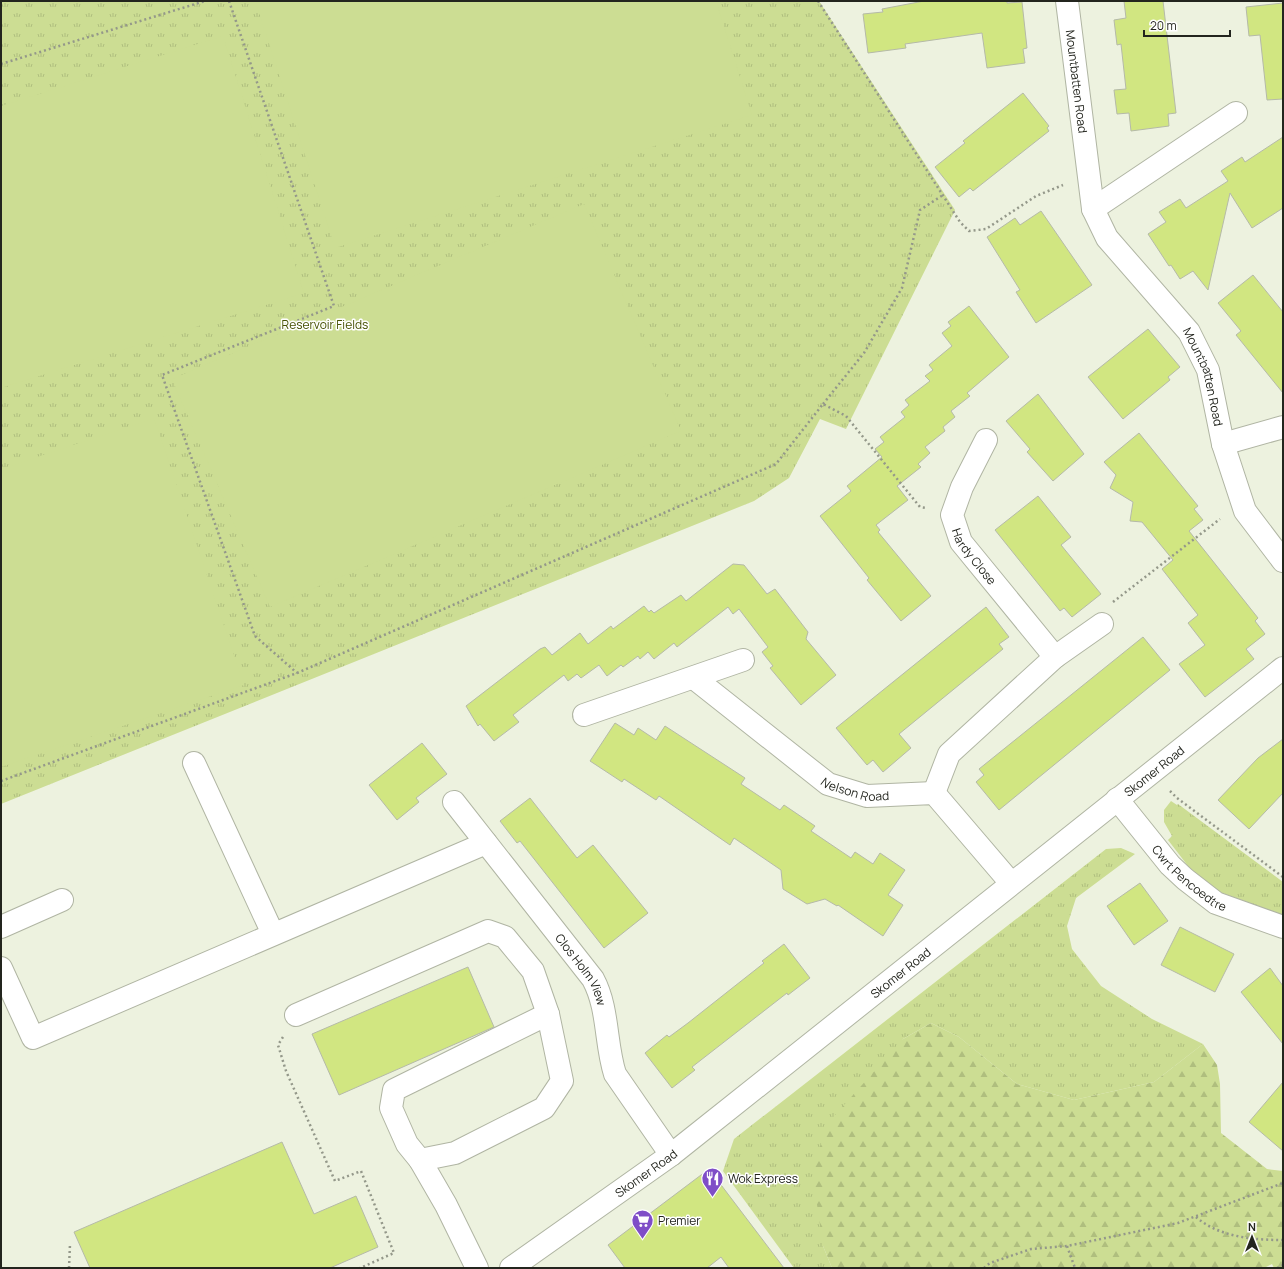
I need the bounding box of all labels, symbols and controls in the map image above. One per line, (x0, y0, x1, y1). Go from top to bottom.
scale bar (1144, 12, 1230, 38)
text: 20 m (1150, 17, 1177, 34)
street label: Mountbatten Road (1062, 29, 1092, 134)
park label: Reservoir Fields (282, 316, 368, 333)
street label: Mountbatten Road (1179, 324, 1228, 427)
street label: Hardy Close (948, 526, 1001, 588)
street label: Skomer Road (1120, 741, 1188, 800)
street label: Nelson Road (818, 773, 889, 805)
street label: Cwrt Pencoedtre (1148, 841, 1229, 915)
street label: Clos Holm View (552, 930, 611, 1007)
street label: Skomer Road (867, 943, 934, 1002)
street label: Skomer Road (611, 1145, 681, 1201)
restaurant icon: Wok Express (700, 1165, 726, 1198)
place label: Wok Express (728, 1170, 798, 1187)
supermarket icon: Premier (630, 1207, 656, 1240)
place label: Premier (658, 1212, 701, 1229)
north arrow (1232, 1217, 1272, 1257)
text: N (1248, 1219, 1256, 1234)

